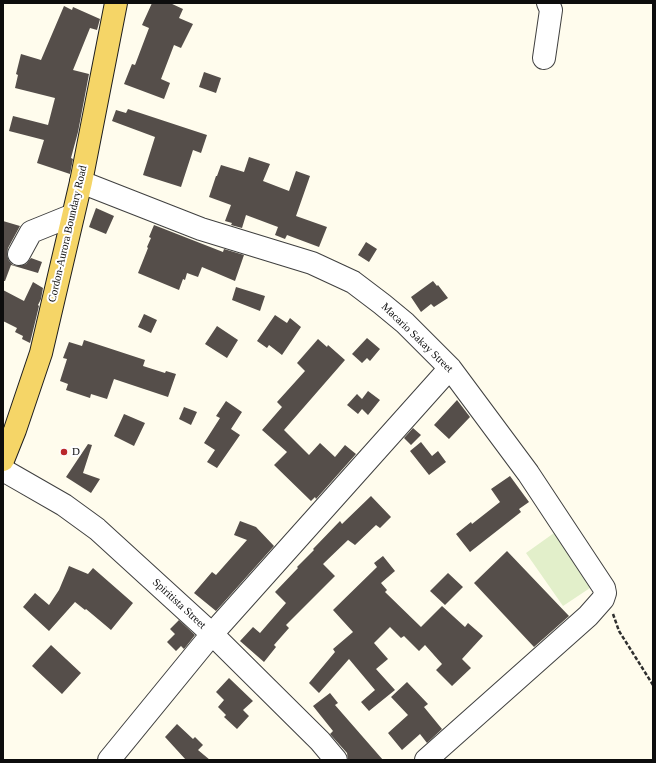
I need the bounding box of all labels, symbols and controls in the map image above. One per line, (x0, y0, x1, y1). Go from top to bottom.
street label: Cordon-Aurora Boundary Road (46, 164, 90, 304)
street label: Macario Sakay Street (378, 300, 456, 376)
place label: D (72, 445, 80, 459)
marker: D (59, 447, 69, 457)
street label: Spiritista Street (150, 576, 208, 632)

